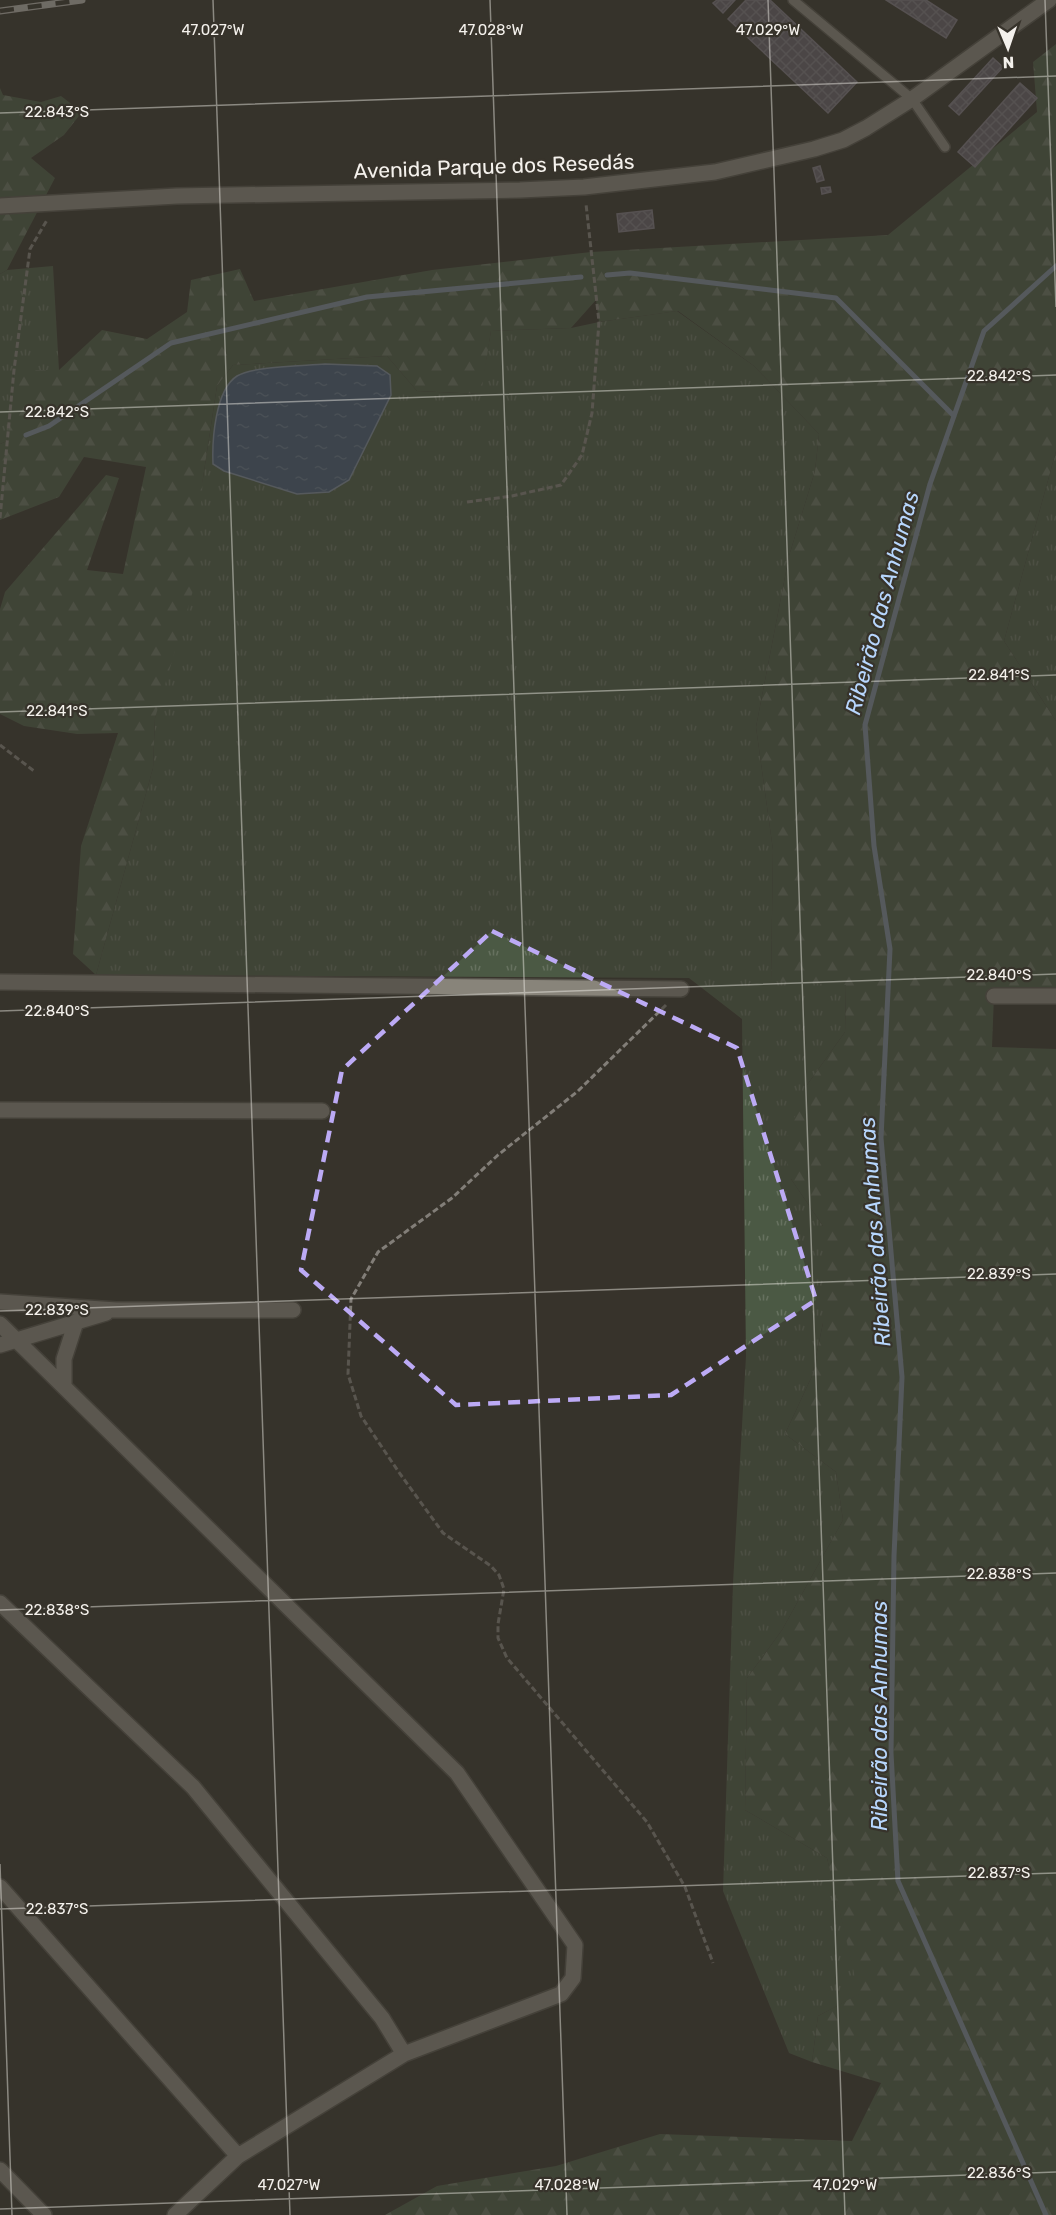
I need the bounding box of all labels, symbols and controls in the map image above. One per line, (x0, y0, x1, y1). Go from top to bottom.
north arrow (978, 18, 1038, 78)
text: 47.027°W (181, 21, 245, 39)
text: 47.028°W (458, 21, 524, 39)
text: 47.029°W (736, 21, 800, 39)
text: N (1002, 53, 1015, 72)
text: 22.843°S (25, 103, 89, 121)
street label: Avenida Parque dos Resedás (353, 149, 635, 183)
text: 22.842°S (967, 367, 1031, 385)
text: 22.842°S (25, 403, 89, 421)
water label: Ribeirão das Anhumas (839, 488, 925, 718)
text: 22.841°S (968, 666, 1030, 684)
text: 22.841°S (26, 702, 88, 720)
text: 22.840°S (967, 966, 1031, 984)
text: 22.840°S (25, 1002, 89, 1020)
water label: Ribeirão das Anhumas (853, 1116, 897, 1348)
text: 22.839°S (967, 1265, 1031, 1283)
text: 22.839°S (25, 1301, 89, 1319)
text: 22.838°S (967, 1565, 1031, 1583)
text: 22.838°S (25, 1601, 89, 1619)
water label: Ribeirão das Anhumas (866, 1601, 893, 1831)
text: 22.837°S (968, 1864, 1030, 1882)
text: 22.837°S (26, 1900, 88, 1918)
text: 22.836°S (967, 2164, 1031, 2182)
text: 47.027°W (257, 2176, 321, 2194)
text: 47.028°W (534, 2176, 600, 2194)
text: 47.029°W (813, 2176, 877, 2194)

